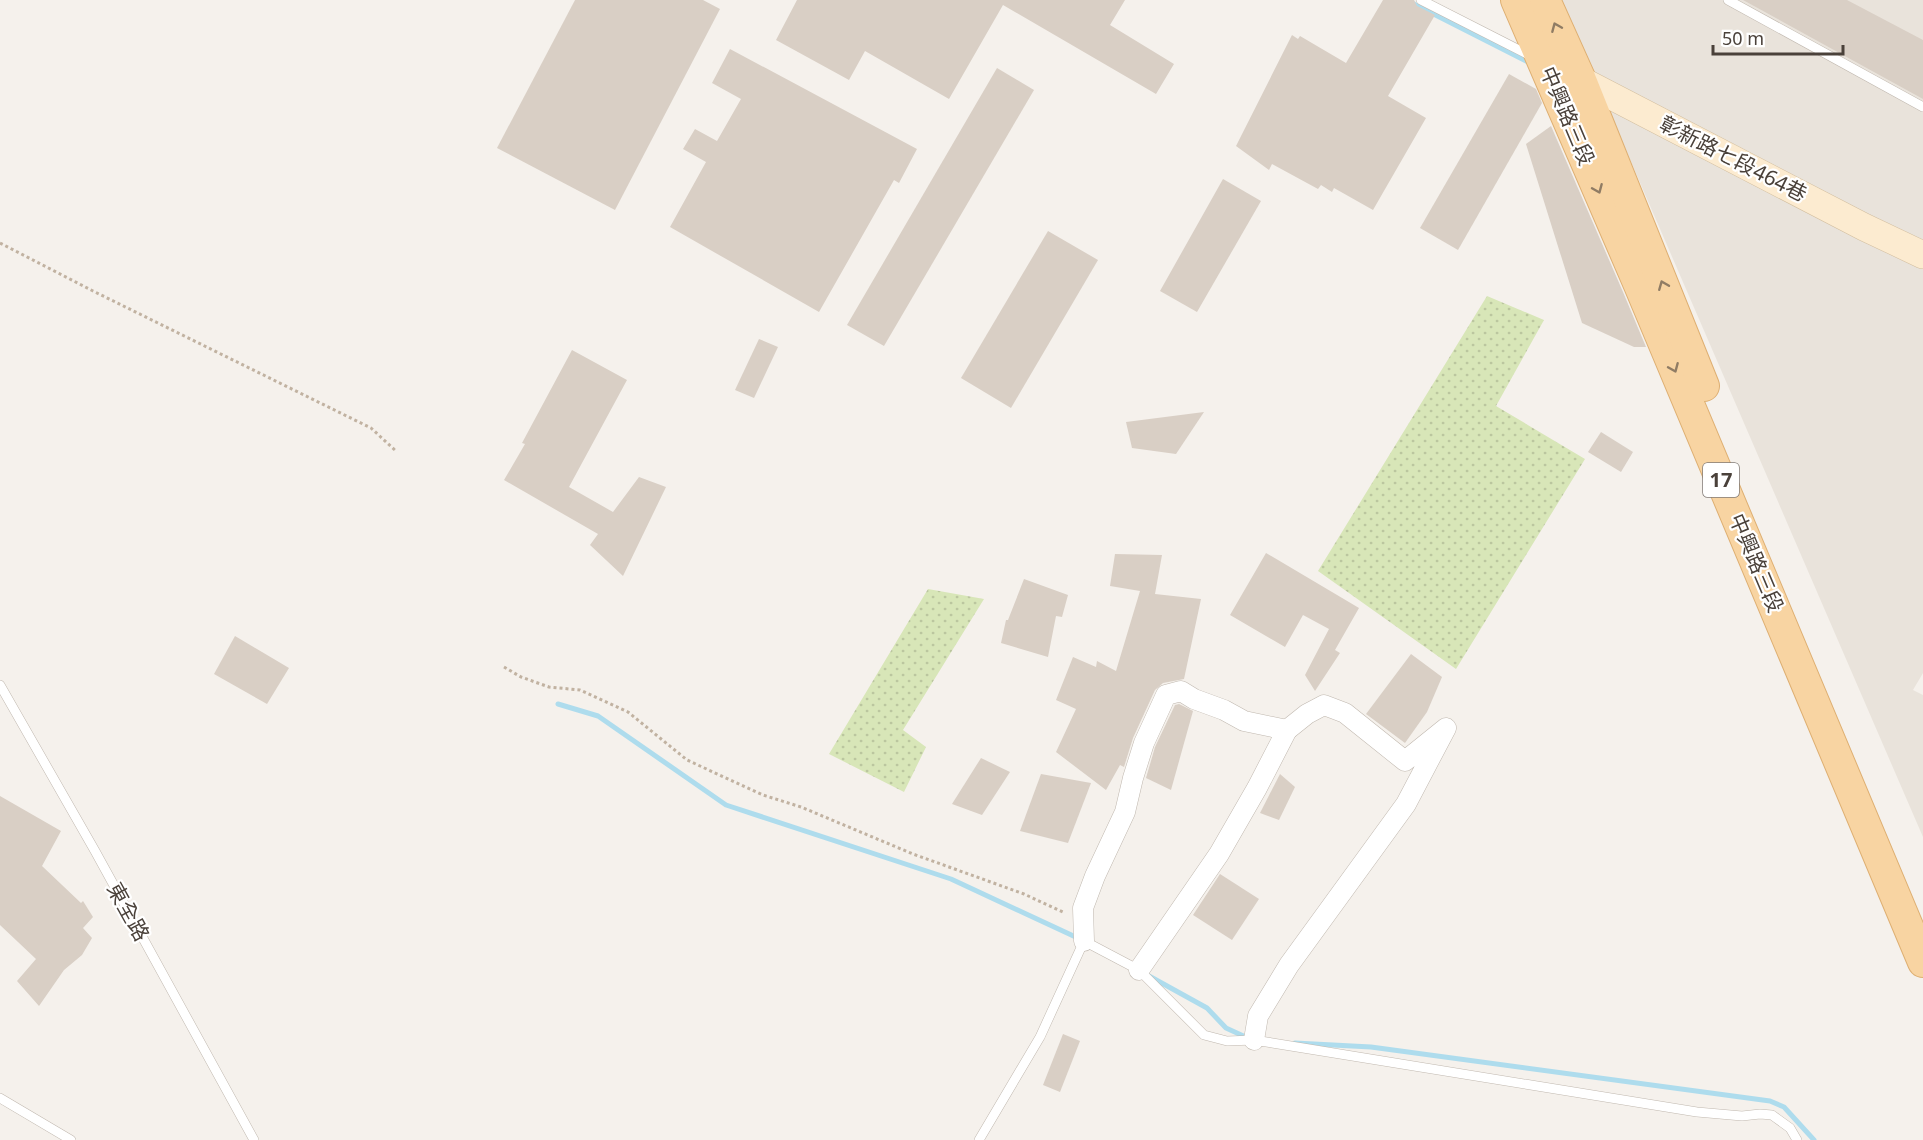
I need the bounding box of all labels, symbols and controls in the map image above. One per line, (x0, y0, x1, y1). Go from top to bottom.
scale bar (1713, 18, 1844, 56)
one-way arrow (1551, 22, 1563, 33)
text: 50 m (1722, 26, 1764, 50)
street label: 中興路三段 (1535, 62, 1601, 169)
street label: 彰新路七段464巷 (1655, 109, 1812, 207)
one-way arrow (1591, 182, 1603, 193)
one-way arrow (1658, 280, 1670, 291)
one-way arrow (1667, 362, 1679, 373)
road number: 17 (1703, 463, 1739, 497)
street label: 中興路三段 (1724, 509, 1790, 616)
street label: 東全路 (101, 877, 156, 946)

